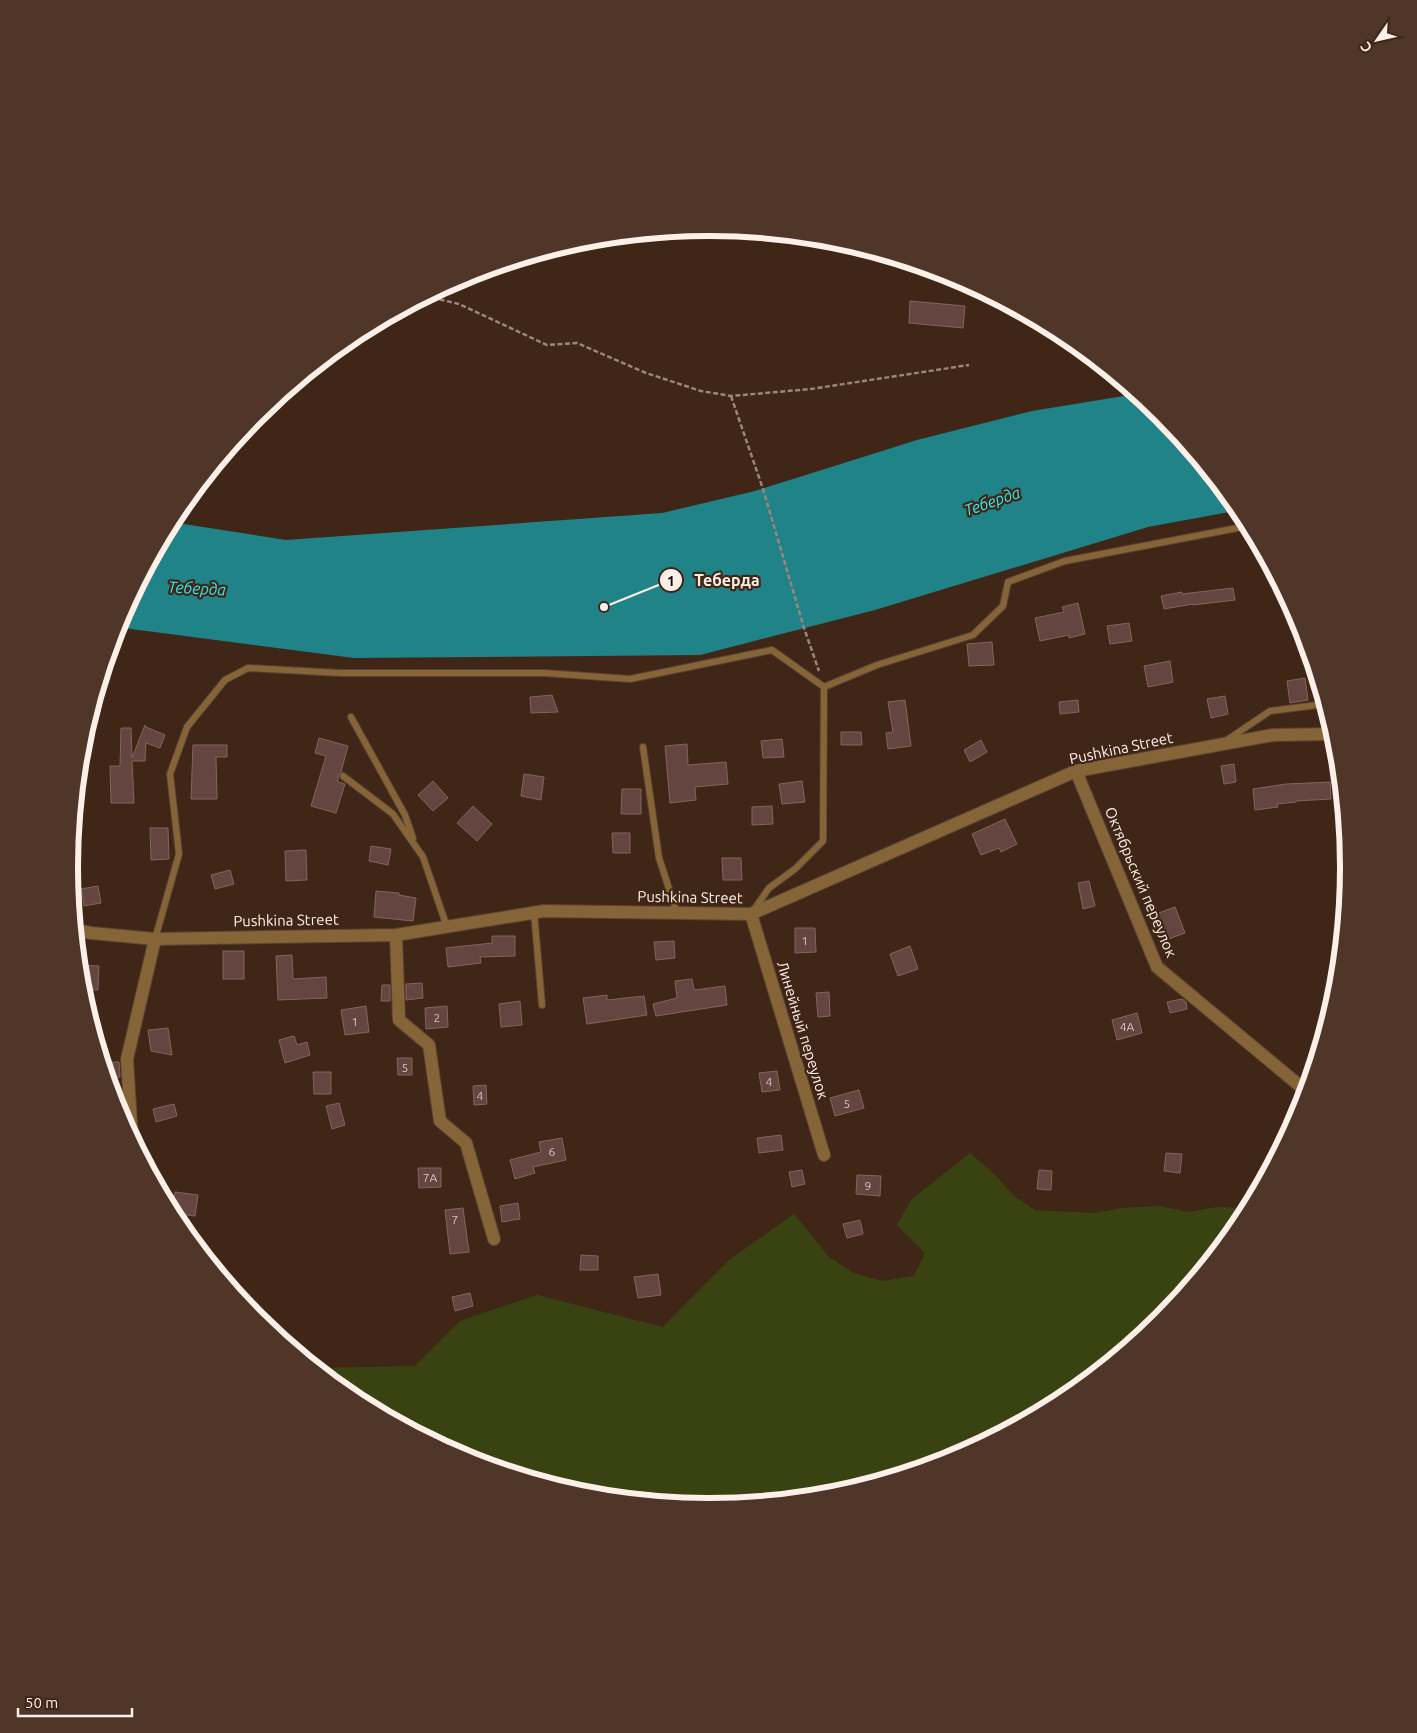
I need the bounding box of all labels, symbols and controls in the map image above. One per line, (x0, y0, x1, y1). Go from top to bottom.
north arrow (1352, 15, 1402, 65)
text: С (1357, 39, 1375, 55)
water label: Теберда (962, 483, 1023, 519)
callout: Теберда (659, 565, 769, 596)
text: Теберда (694, 571, 760, 589)
text: 1 (667, 572, 675, 589)
water label: Теберда (167, 577, 227, 599)
street label: Pushkina Street (1068, 729, 1174, 767)
street label: Октябрьский переулок (1102, 804, 1180, 960)
street label: Pushkina Street (637, 888, 743, 906)
street label: Pushkina Street (233, 911, 339, 929)
house number: 1 (802, 934, 808, 947)
street label: Линейный переулок (774, 959, 832, 1101)
house number: 2 (434, 1011, 440, 1024)
house number: 1 (352, 1015, 358, 1028)
house number: 4А (1120, 1020, 1134, 1033)
house number: 5 (402, 1061, 408, 1074)
house number: 4 (766, 1075, 773, 1088)
house number: 4 (477, 1089, 484, 1102)
house number: 5 (844, 1097, 850, 1110)
house number: 6 (549, 1145, 556, 1158)
house number: 7А (423, 1171, 437, 1184)
house number: 9 (865, 1179, 871, 1192)
house number: 7 (452, 1213, 458, 1226)
scale bar (18, 1686, 131, 1718)
text: 50 m (25, 1694, 58, 1711)

